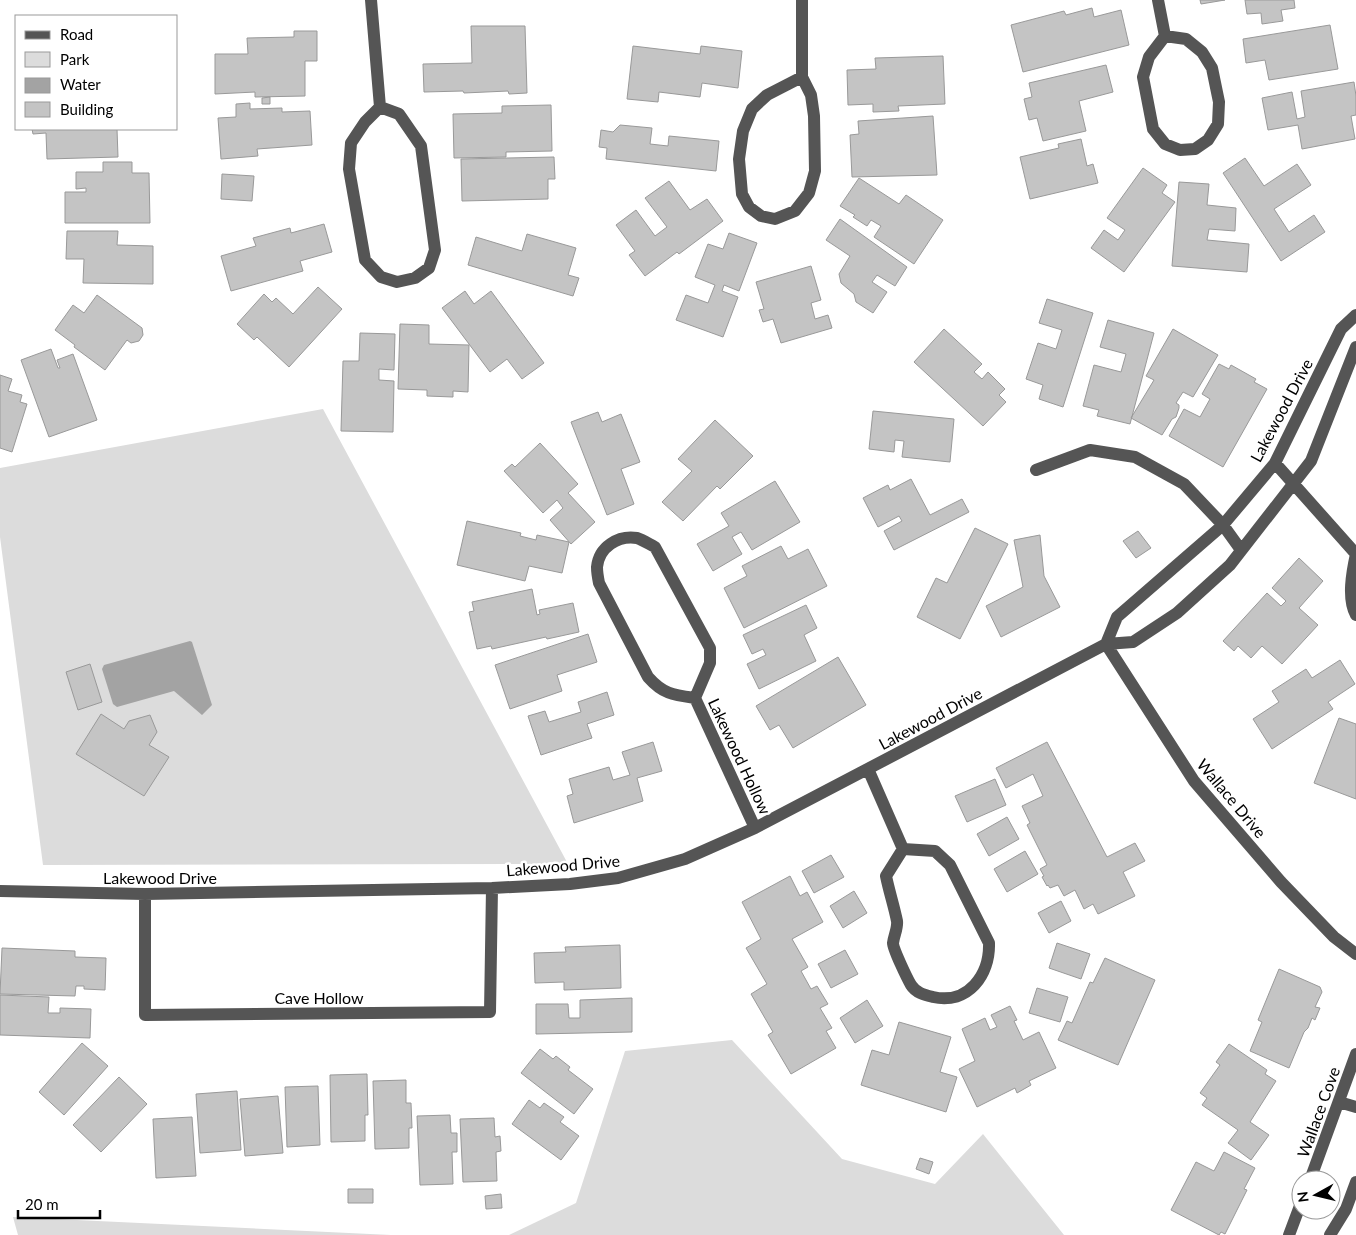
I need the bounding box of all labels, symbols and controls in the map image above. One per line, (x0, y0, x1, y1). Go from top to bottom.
legend (15, 15, 178, 130)
text: Road (60, 25, 93, 43)
text: Park (60, 50, 90, 68)
text: Water (60, 75, 101, 93)
text: Building (60, 100, 113, 118)
street label: Lakewood Drive (1246, 355, 1316, 465)
street label: Lakewood Drive (875, 683, 985, 753)
street label: Lakewood Hollow (705, 695, 775, 817)
street label: Wallace Drive (1193, 755, 1271, 841)
street label: Lakewood Drive (505, 851, 621, 879)
street label: Lakewood Drive (103, 868, 217, 887)
street label: Cave Hollow (274, 988, 364, 1007)
street label: Wallace Cove (1293, 1064, 1343, 1160)
north arrow (1291, 1170, 1341, 1220)
scale bar (18, 1188, 100, 1220)
text: N (1293, 1190, 1312, 1203)
text: 20 m (25, 1195, 59, 1213)

